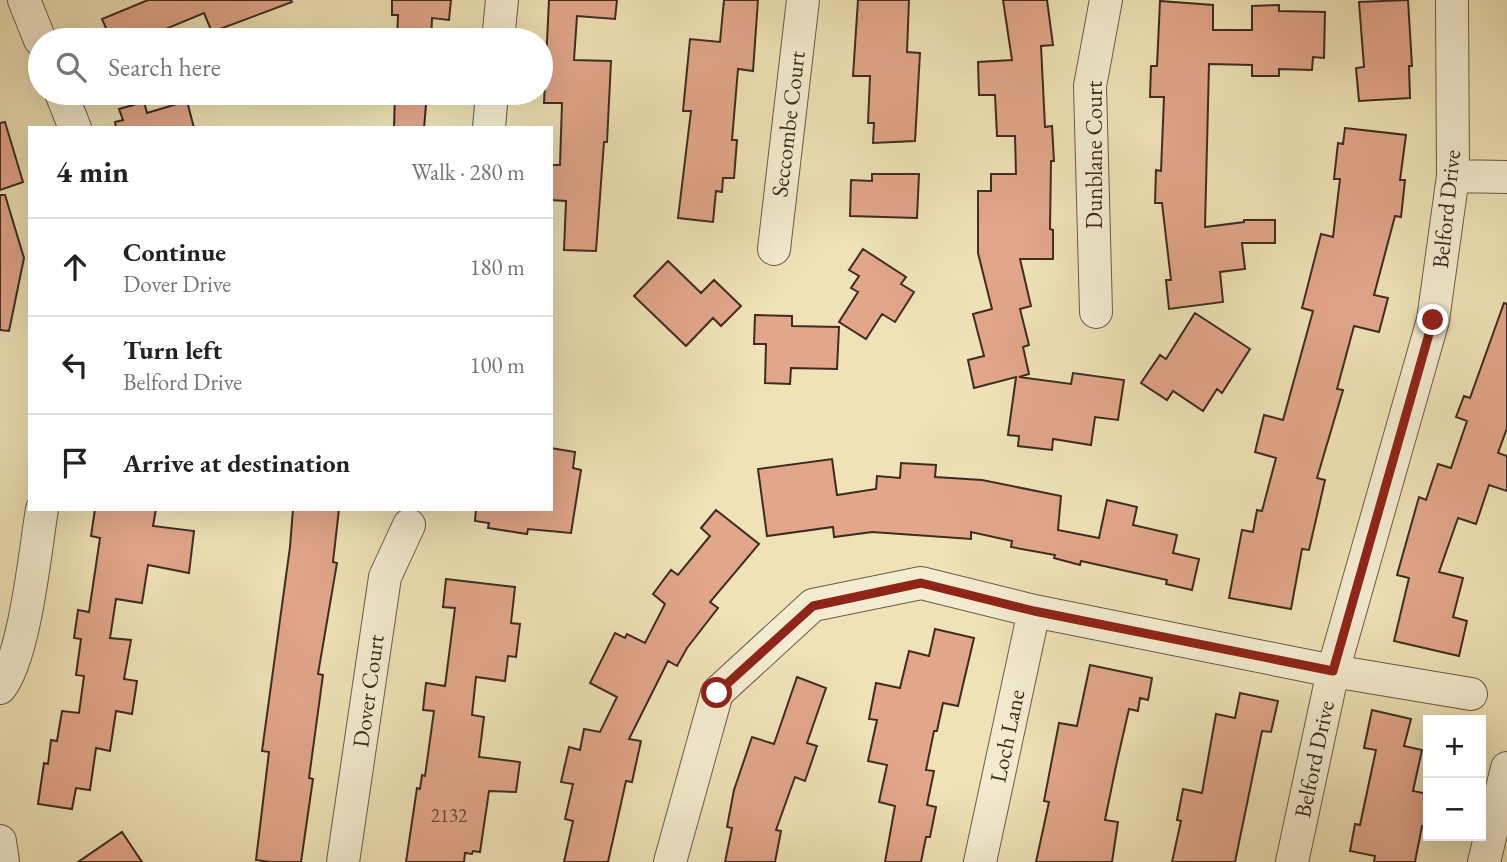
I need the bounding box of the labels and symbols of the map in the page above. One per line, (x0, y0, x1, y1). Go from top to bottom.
street label: Seccombe Court (764, 49, 812, 199)
street label: Dunblane Court (1079, 80, 1109, 229)
street label: Belford Drive (1425, 148, 1467, 270)
route end (1417, 304, 1448, 335)
street label: Dover Court (345, 632, 391, 749)
route start (701, 677, 732, 708)
street label: Loch Lane (983, 687, 1031, 785)
street label: Belford Drive (1287, 698, 1341, 820)
house number: 2132 (431, 803, 467, 828)

